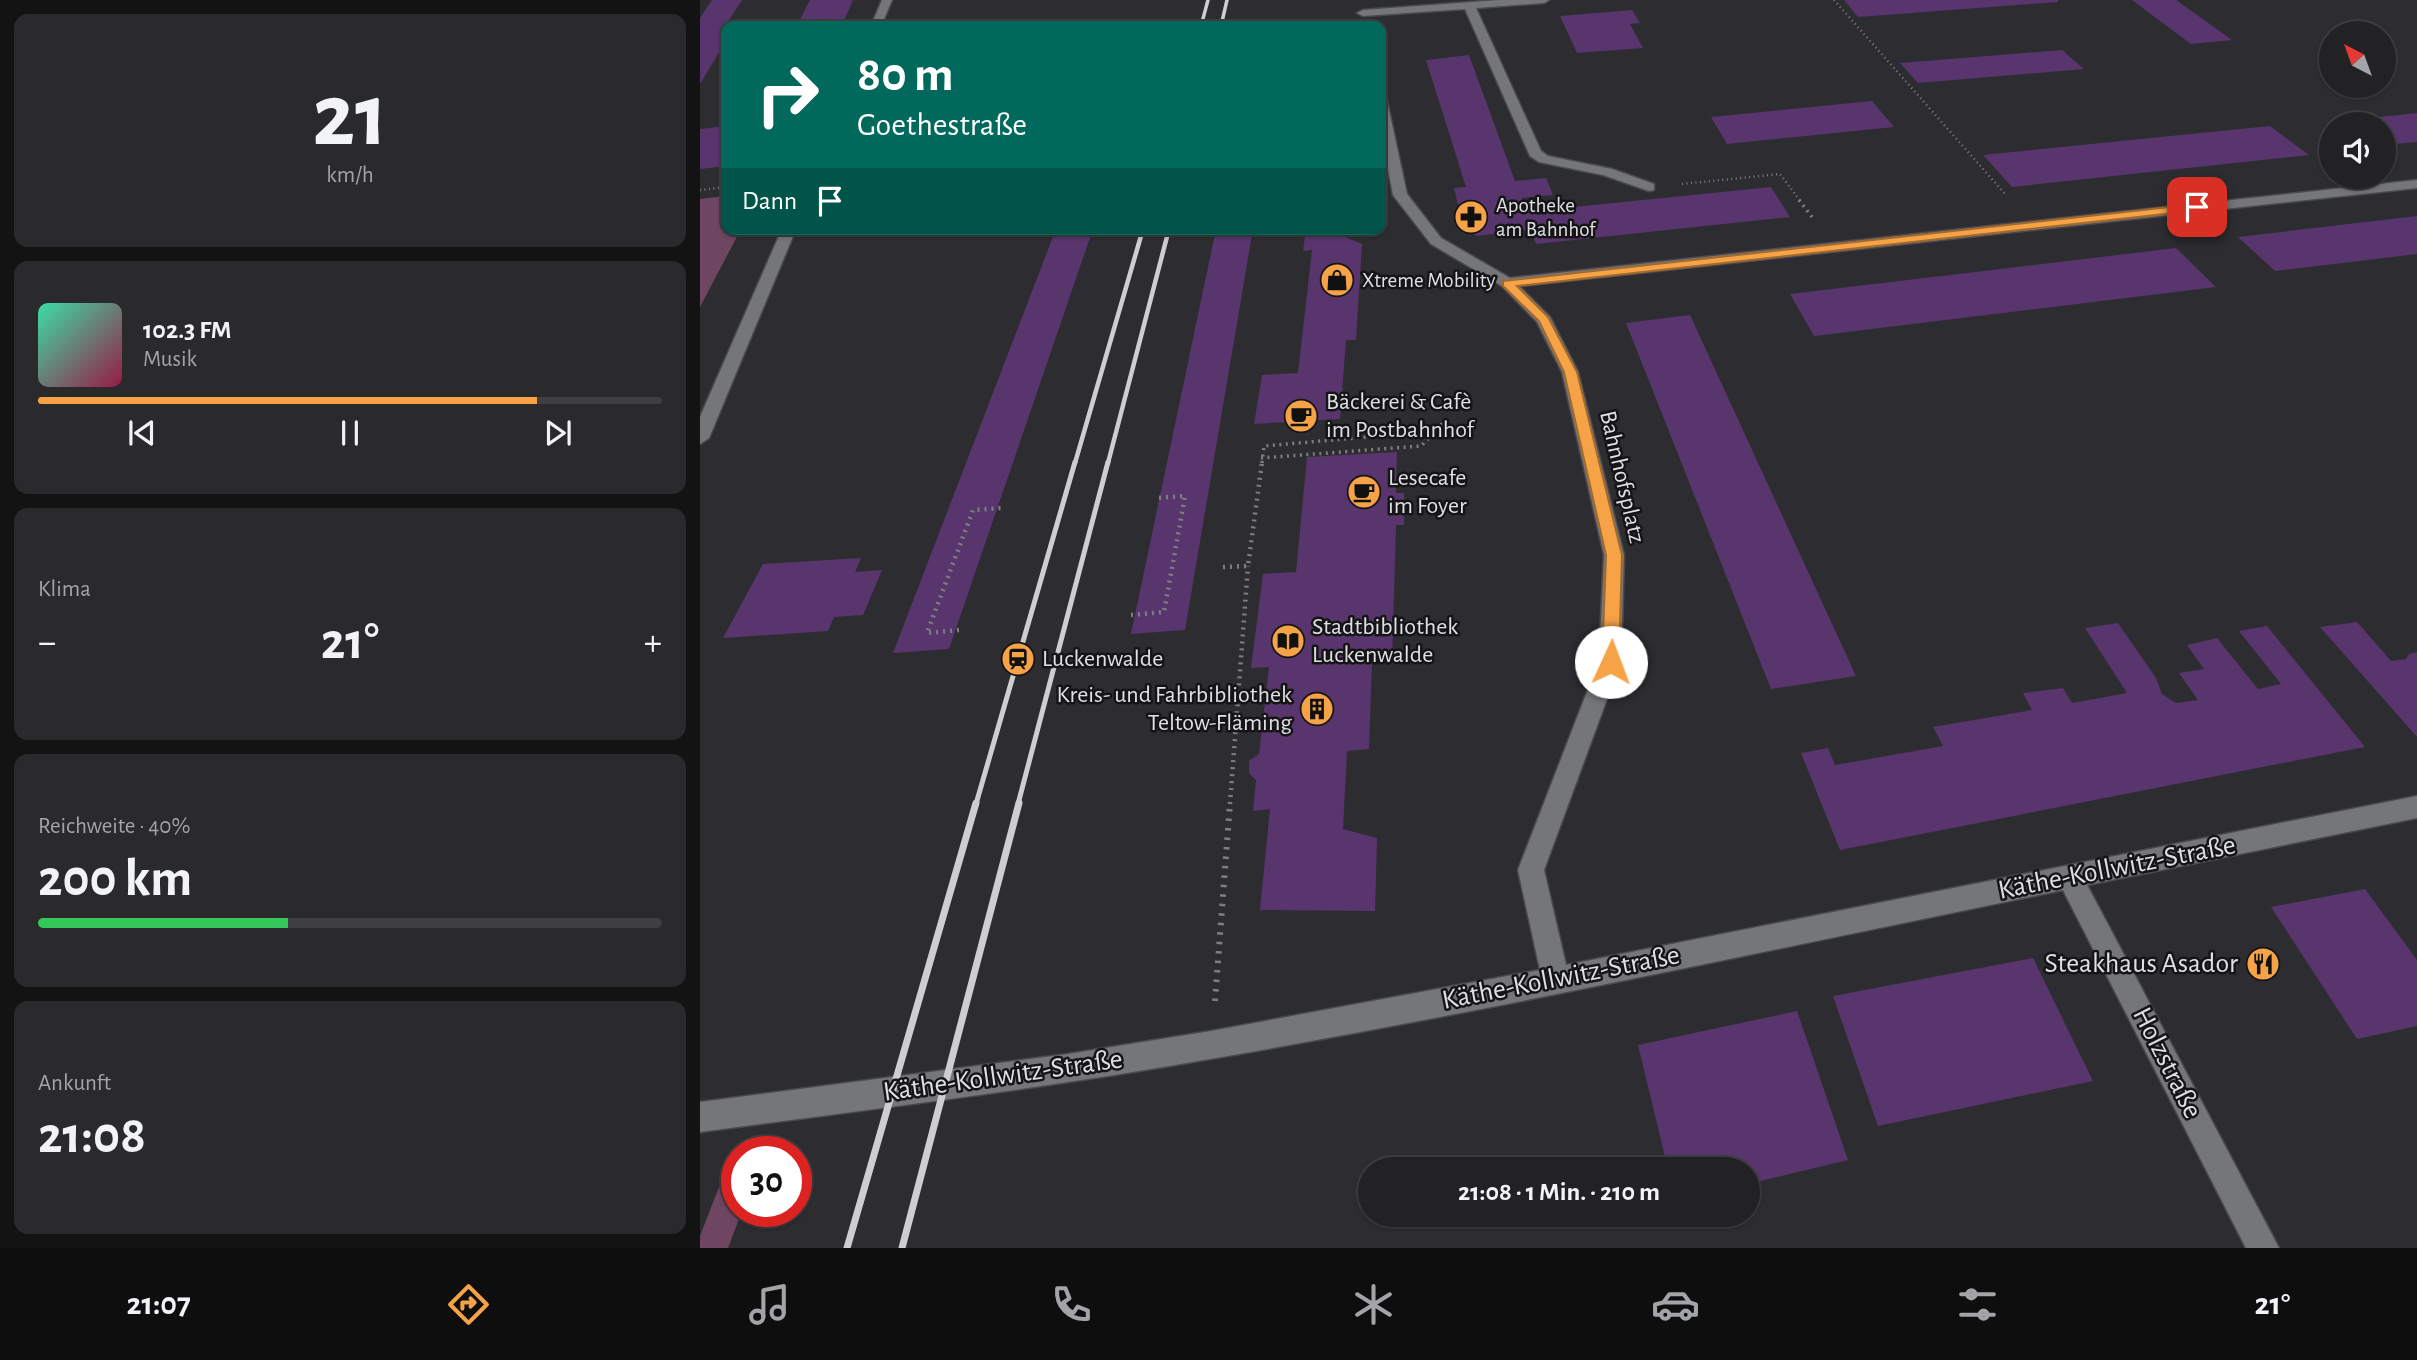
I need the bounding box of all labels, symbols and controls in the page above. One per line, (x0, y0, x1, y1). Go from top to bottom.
north arrow (2319, 21, 2396, 98)
map controls (2319, 21, 2396, 189)
icon: right (742, 49, 833, 140)
text: 80 m (857, 51, 954, 100)
text: 21 (312, 71, 388, 162)
text: Goethestraße (857, 109, 1027, 141)
button: sound (2319, 112, 2396, 189)
text: km/h (326, 164, 374, 187)
pin (2167, 177, 2227, 237)
icon: arrive (811, 182, 849, 220)
text: Dann (742, 188, 797, 214)
icon: arrive (2178, 188, 2216, 226)
place label: Apotheke am Bahnhof (1496, 195, 1597, 240)
pharmacy icon: Apotheke am Bahnhof (1452, 198, 1490, 236)
shop icon: Xtreme Mobility (1318, 261, 1356, 299)
place label: Xtreme Mobility (1362, 270, 1496, 291)
text: 102.3 FM (143, 317, 232, 343)
text: Musik (143, 348, 197, 371)
place label: Bäckerei & Cafè im Postbahnhof (1326, 390, 1476, 442)
cafe icon: Bäckerei & Cafè im Postbahnhof (1282, 397, 1320, 435)
street label: Bahnhofsplatz (1595, 408, 1649, 546)
icon: previous (123, 414, 161, 452)
icon: pause (331, 414, 369, 452)
icon: next (539, 414, 577, 452)
place label: Lesecafe im Foyer (1388, 466, 1467, 518)
cafe icon: Lesecafe im Foyer (1345, 473, 1383, 511)
text: Klima (38, 578, 91, 601)
place label: Stadtbibliothek Luckenwalde (1312, 615, 1458, 667)
text: 21° (321, 616, 379, 668)
library icon: Stadtbibliothek Luckenwalde (1269, 622, 1307, 660)
text: − (38, 624, 56, 662)
text: + (644, 624, 662, 662)
position arrow (1574, 625, 1648, 699)
station icon: Luckenwalde (999, 640, 1037, 678)
place label: Luckenwalde (1042, 647, 1163, 671)
place label: Kreis- und Fahrbibliothek Teltow-Fläming (1057, 683, 1292, 735)
building icon: Kreis- und Fahrbibliothek Teltow-Fläming (1298, 690, 1336, 728)
text: Reichweite · 40% (38, 815, 190, 838)
street label: Käthe-Kollwitz-Straße (1996, 831, 2238, 905)
text: 200 km (38, 853, 192, 905)
street label: Käthe-Kollwitz-Straße (1440, 941, 1682, 1015)
restaurant icon: Steakhaus Asador (2244, 945, 2282, 983)
place label: Steakhaus Asador (2044, 950, 2238, 978)
street label: Holzstraße (2127, 1003, 2207, 1123)
street label: Käthe-Kollwitz-Straße (882, 1045, 1124, 1107)
text: Ankunft (38, 1072, 111, 1095)
text: 21:08 (38, 1110, 146, 1162)
speed limit sign: 30 (721, 1136, 812, 1227)
text: 21:08 · 1 Min. · 210 m (1458, 1179, 1660, 1205)
icon: directions (444, 1280, 493, 1329)
icon: music (745, 1280, 794, 1329)
icon: phone (1047, 1280, 1096, 1329)
icon: climate (1349, 1280, 1398, 1329)
icon: car (1651, 1280, 1700, 1329)
icon: filters (1953, 1280, 2002, 1329)
text: 21:07 (126, 1288, 191, 1320)
text: 21° (2255, 1288, 2290, 1320)

